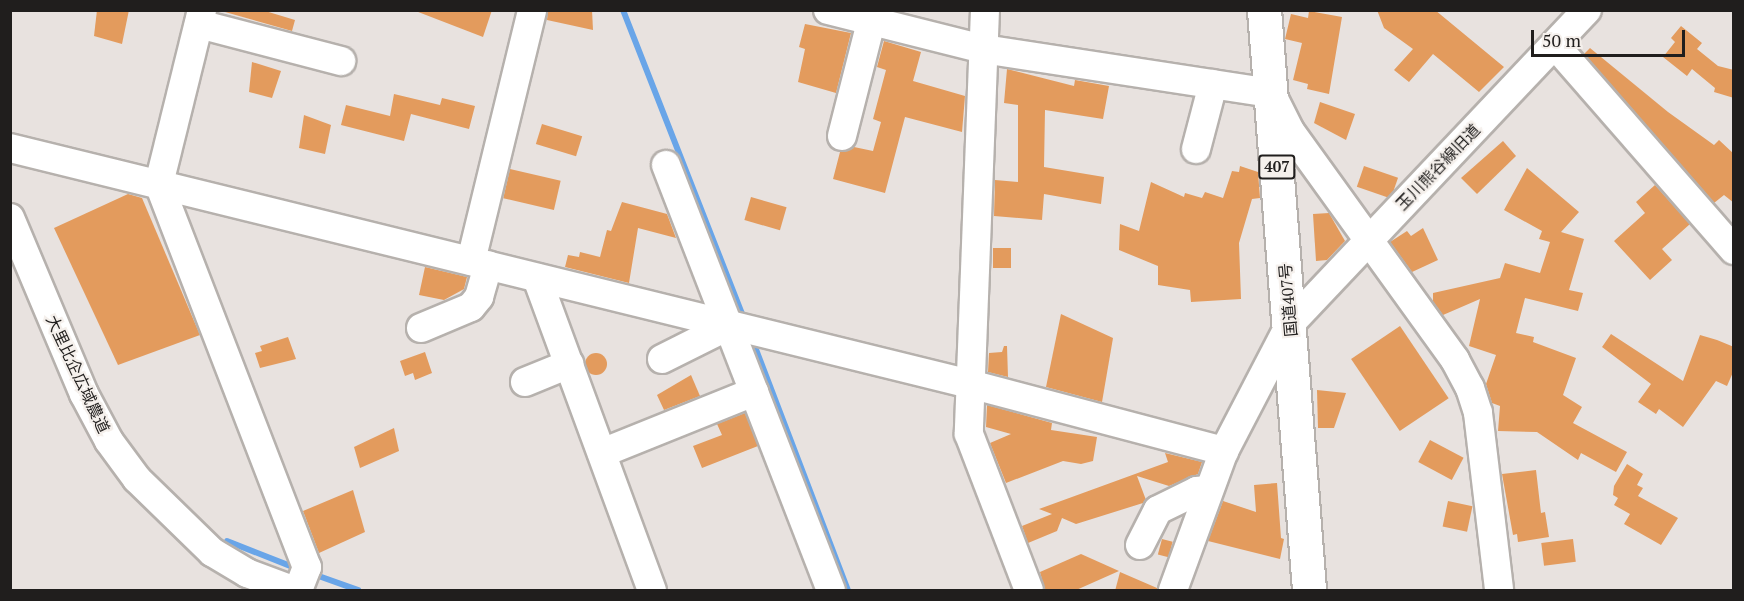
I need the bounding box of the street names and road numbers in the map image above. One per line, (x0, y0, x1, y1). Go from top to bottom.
street label: 玉川熊谷線旧道 (1392, 120, 1484, 214)
road number: 407 (1258, 155, 1296, 179)
street label: 国道407号 (1275, 263, 1301, 337)
street label: 大里比企広域農道 (42, 312, 114, 436)

